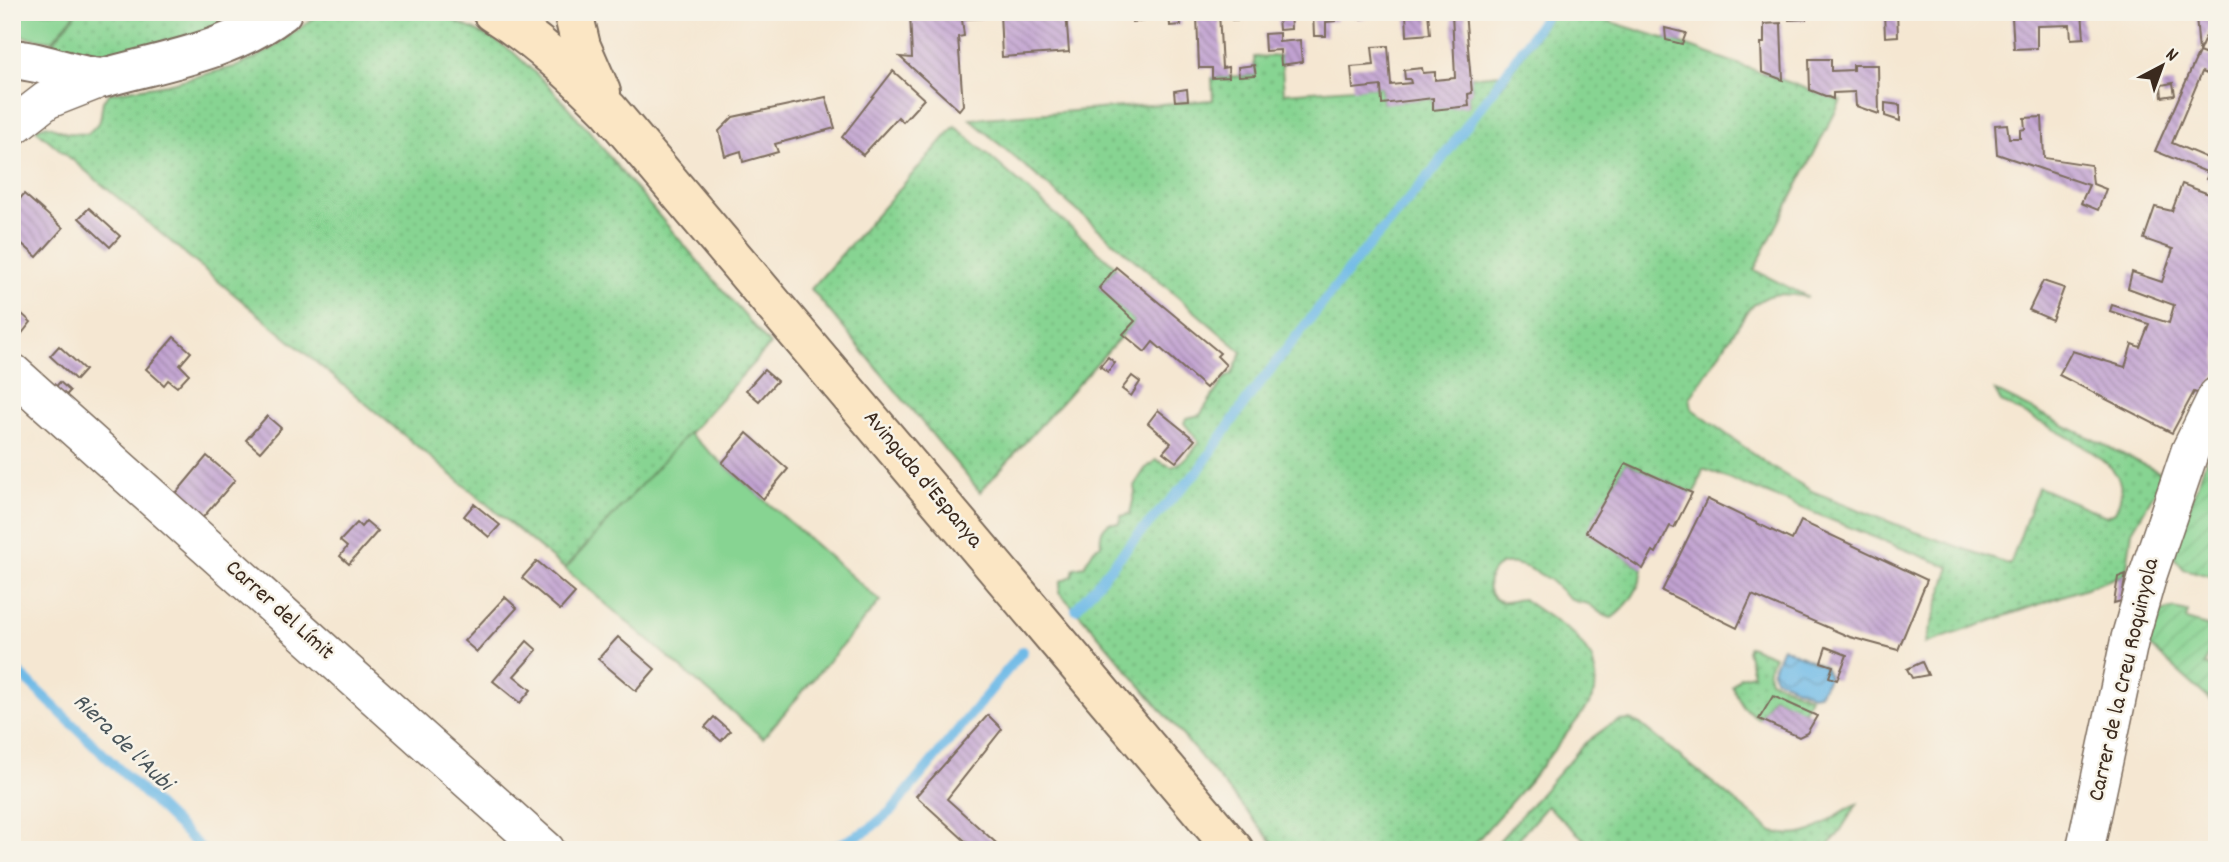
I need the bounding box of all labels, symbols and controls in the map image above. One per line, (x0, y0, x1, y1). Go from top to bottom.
north arrow (2128, 32, 2198, 102)
text: N (2158, 43, 2183, 69)
street label: Avinguda d'Espanya (854, 404, 990, 557)
street label: Carrer del Límit (217, 553, 341, 669)
street label: Carrer de la Creu Roquinyola (2081, 554, 2169, 805)
water label: Riera de l'Aubi (64, 686, 183, 802)

